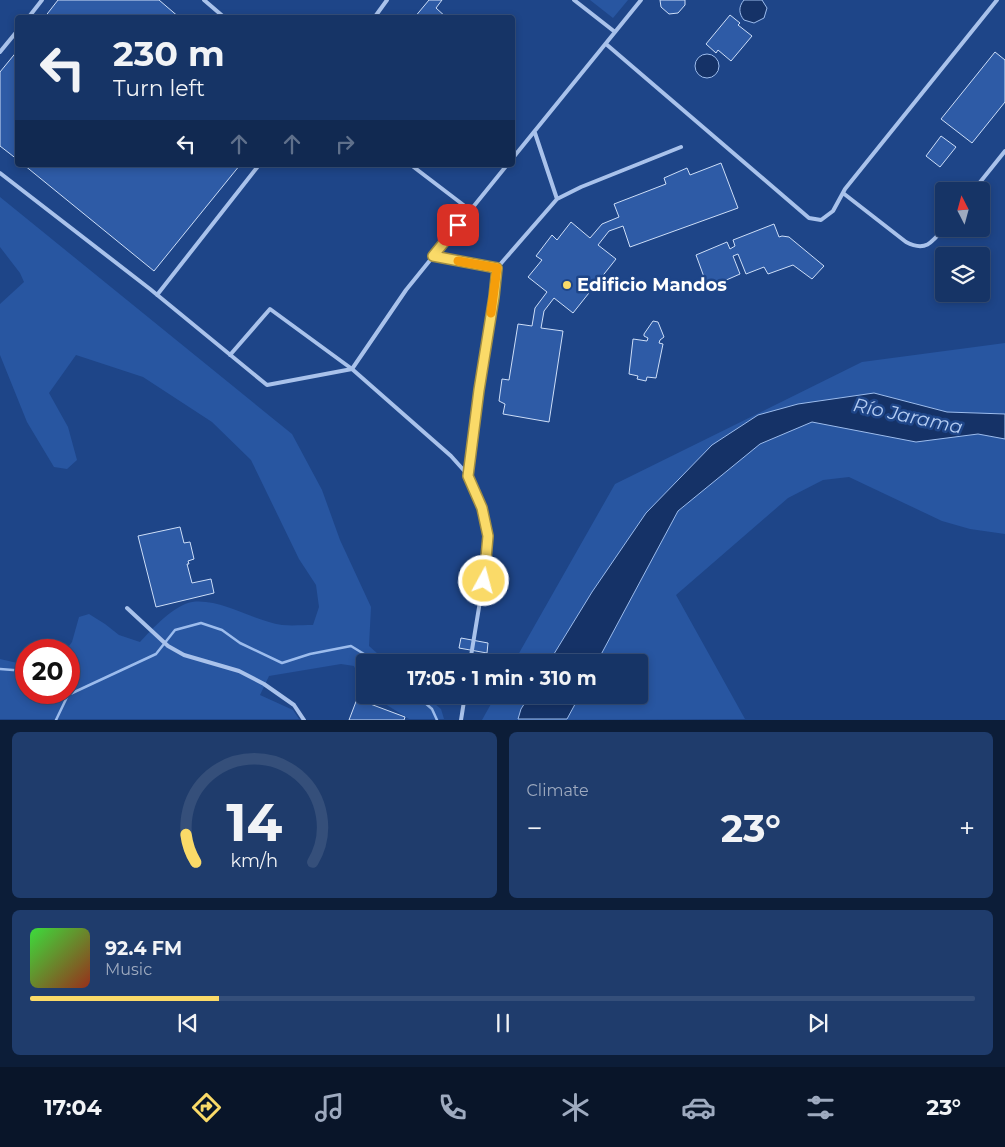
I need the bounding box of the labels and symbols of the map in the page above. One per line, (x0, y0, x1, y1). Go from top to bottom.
north arrow (935, 182, 990, 238)
pin (437, 204, 479, 246)
place label: Edificio Mandos (577, 274, 727, 296)
marker: Edificio Mandos (561, 279, 573, 291)
water label: Río Jarama (851, 393, 965, 439)
position arrow (457, 554, 509, 606)
speed limit sign: 20 (15, 639, 80, 704)

